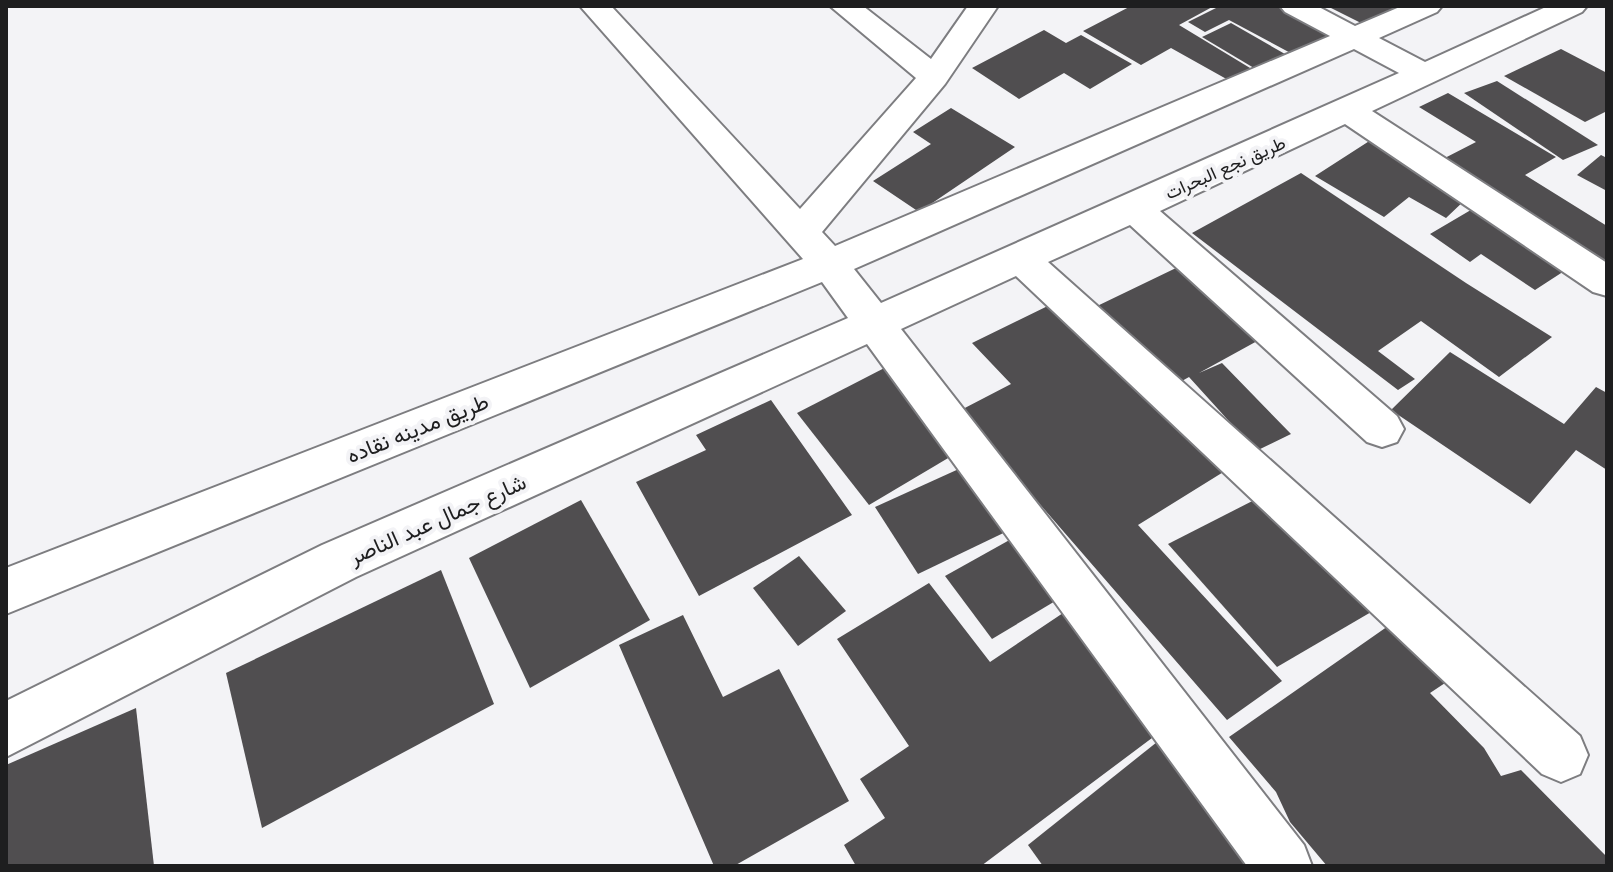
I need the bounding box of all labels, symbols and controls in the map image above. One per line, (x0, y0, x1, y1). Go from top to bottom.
street label: طريق نجع البحرات (1161, 130, 1289, 205)
street label: طريق مدينه نقاده (341, 385, 493, 469)
street label: شارع جمال عبد الناصر (343, 465, 531, 572)

